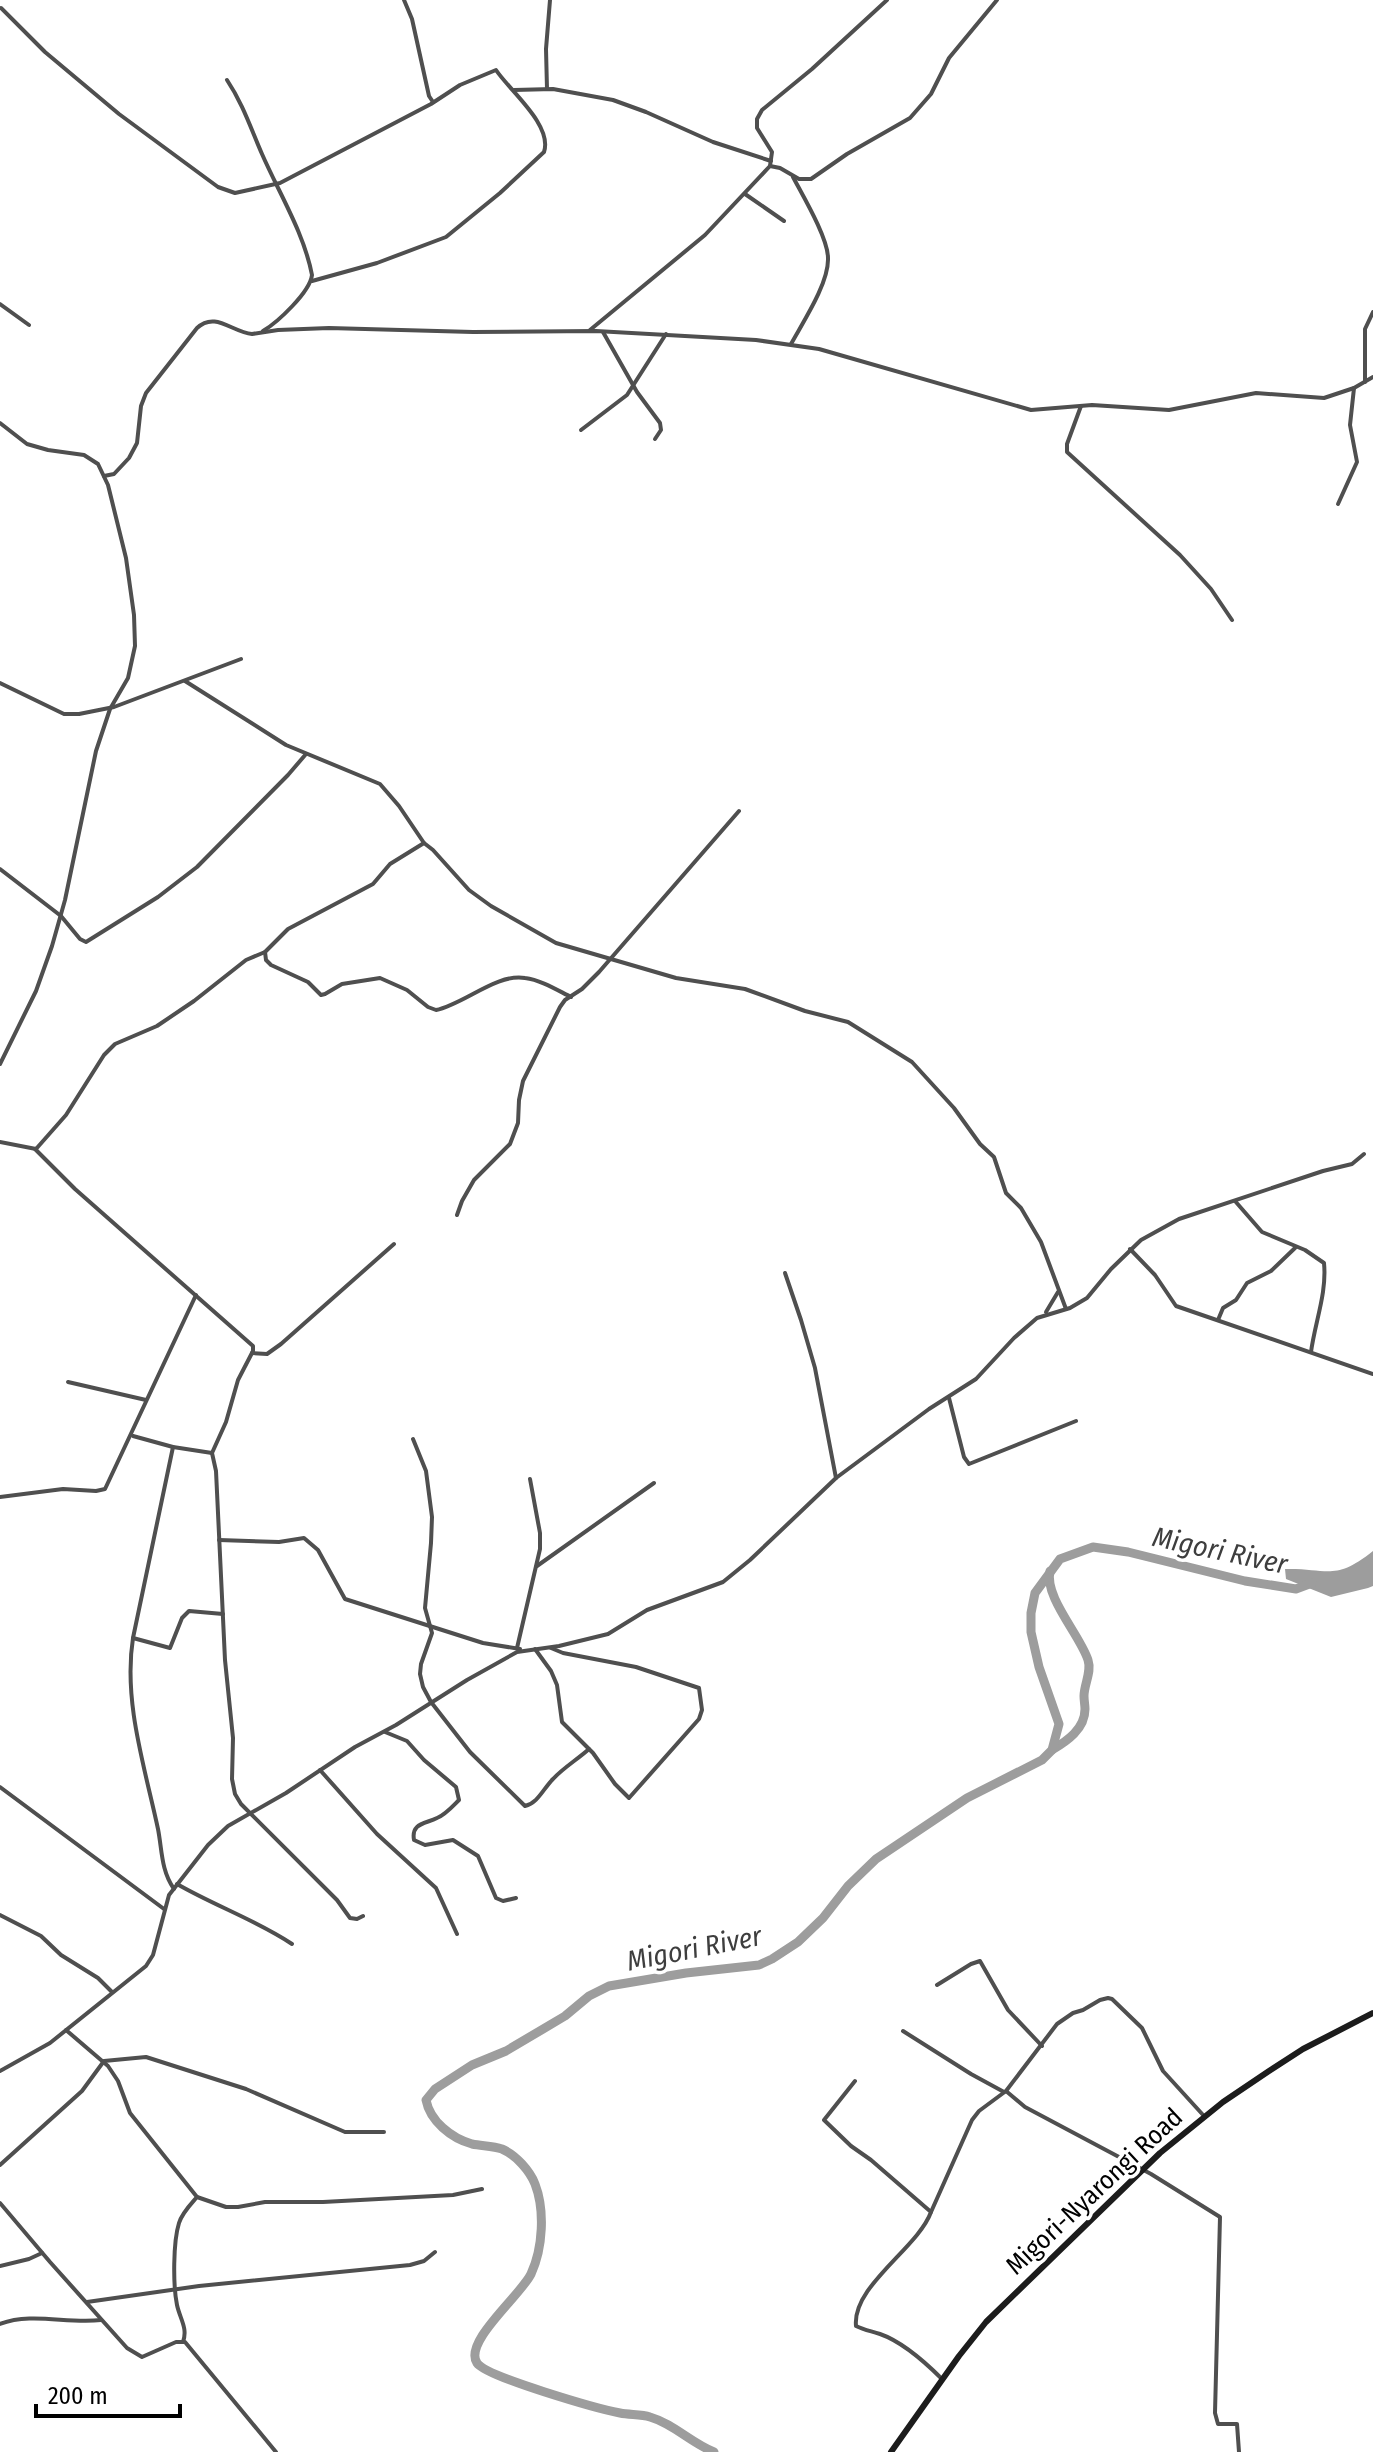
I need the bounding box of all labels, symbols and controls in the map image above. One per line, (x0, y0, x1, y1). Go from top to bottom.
water label: Migori River (1150, 1520, 1292, 1581)
water label: Migori River (624, 1919, 766, 1978)
street label: Migori-Nyarongi Road (1000, 2102, 1189, 2281)
scale bar (36, 2368, 180, 2418)
text: 200 m (48, 2382, 108, 2410)

